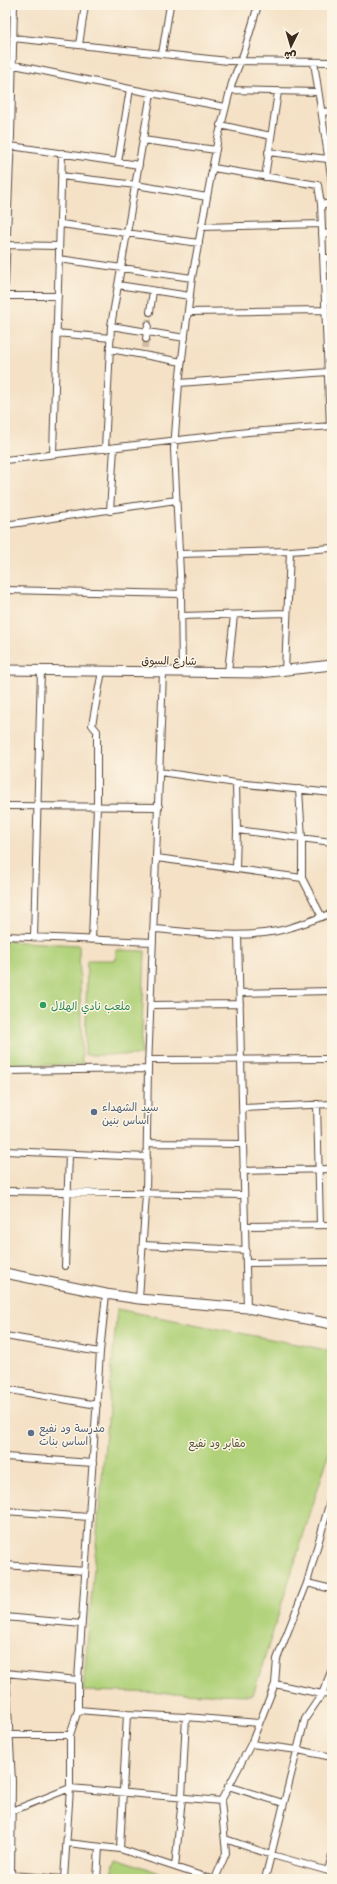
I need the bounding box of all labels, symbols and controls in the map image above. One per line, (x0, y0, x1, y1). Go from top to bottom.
north arrow (271, 26, 311, 66)
text: ش (283, 47, 297, 65)
street label: شارع السوق (141, 651, 197, 670)
place label: ملعب نادي الهلال (51, 997, 130, 1015)
marker: ملعب نادي الهلال (38, 1000, 48, 1010)
place label: سيد الشهداء اساس بنين (102, 1098, 159, 1128)
marker: سيد الشهداء اساس بنين (89, 1107, 99, 1117)
place label: مدرسة ود نفيع اساس بنات (39, 1419, 105, 1449)
marker: مدرسة ود نفيع اساس بنات (26, 1428, 36, 1438)
park label: مقابر ود نفيع (188, 1434, 246, 1452)

